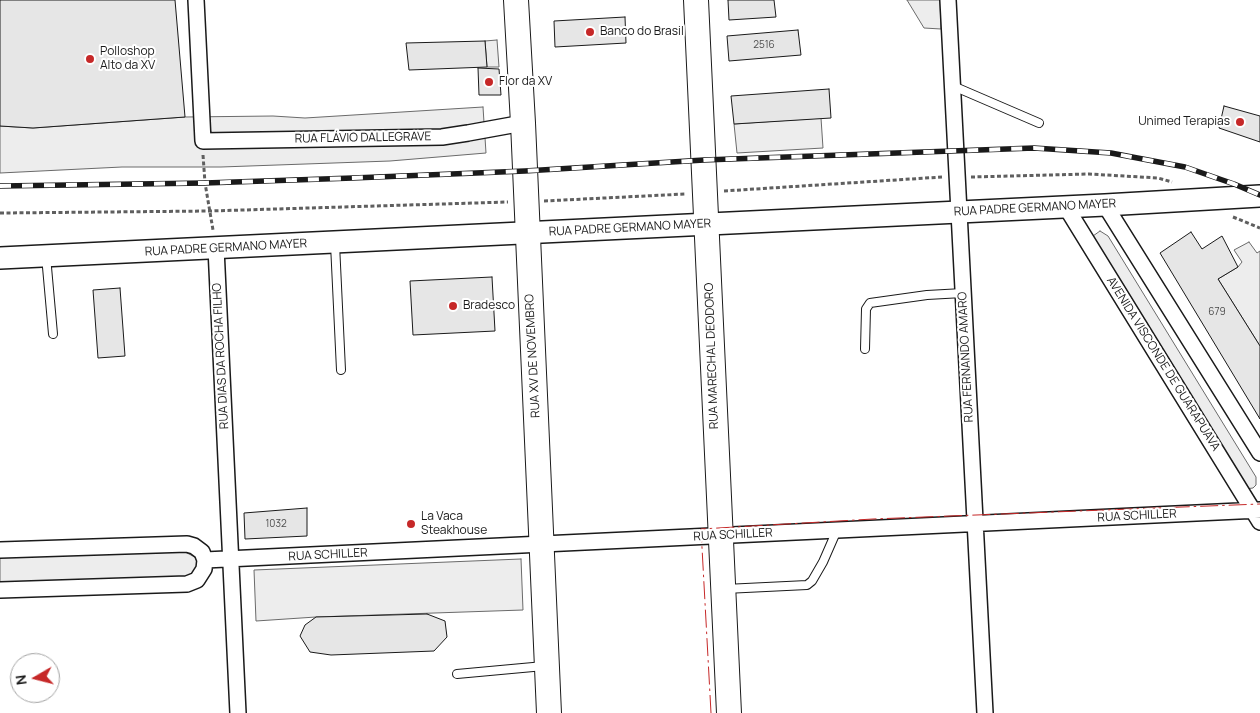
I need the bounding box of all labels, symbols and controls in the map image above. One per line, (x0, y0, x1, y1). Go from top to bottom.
place label: Banco do Brasil (600, 25, 684, 39)
marker: Banco do Brasil (584, 26, 596, 38)
house number: 2516 (753, 39, 775, 51)
place label: Polloshop Alto da XV (100, 45, 155, 73)
marker: Polloshop Alto da XV (84, 53, 96, 65)
place label: Flor da XV (499, 75, 552, 89)
marker: Flor da XV (483, 76, 495, 88)
place label: Unimed Terapias (1138, 115, 1230, 129)
marker: Unimed Terapias (1234, 116, 1246, 128)
street label: RUA FLÁVIO DALLEGRAVE (295, 130, 431, 146)
street label: RUA PADRE GERMANO MAYER (953, 197, 1117, 219)
street label: RUA PADRE GERMANO MAYER (548, 217, 712, 239)
street label: RUA PADRE GERMANO MAYER (144, 237, 308, 259)
street label: AVENIDA VISCONDE DE GUARAPUAVA (1103, 274, 1223, 454)
street label: RUA DIAS DA ROCHA FILHO (210, 283, 232, 429)
street label: RUA MARECHAL DEODORO (702, 283, 722, 429)
street label: RUA FERNANDO AMARO (955, 291, 977, 423)
street label: RUA XV DE NOVEMBRO (523, 294, 543, 418)
place label: Bradesco (463, 299, 515, 313)
marker: Bradesco (447, 300, 459, 312)
house number: 679 (1208, 306, 1226, 318)
street label: RUA SCHILLER (1097, 507, 1177, 525)
place label: La Vaca Steakhouse (421, 510, 487, 538)
house number: 1032 (265, 518, 287, 530)
marker: La Vaca Steakhouse (405, 518, 417, 530)
street label: RUA SCHILLER (693, 526, 773, 544)
street label: RUA SCHILLER (288, 546, 368, 564)
north arrow (10, 653, 60, 703)
text: N (11, 674, 31, 686)

